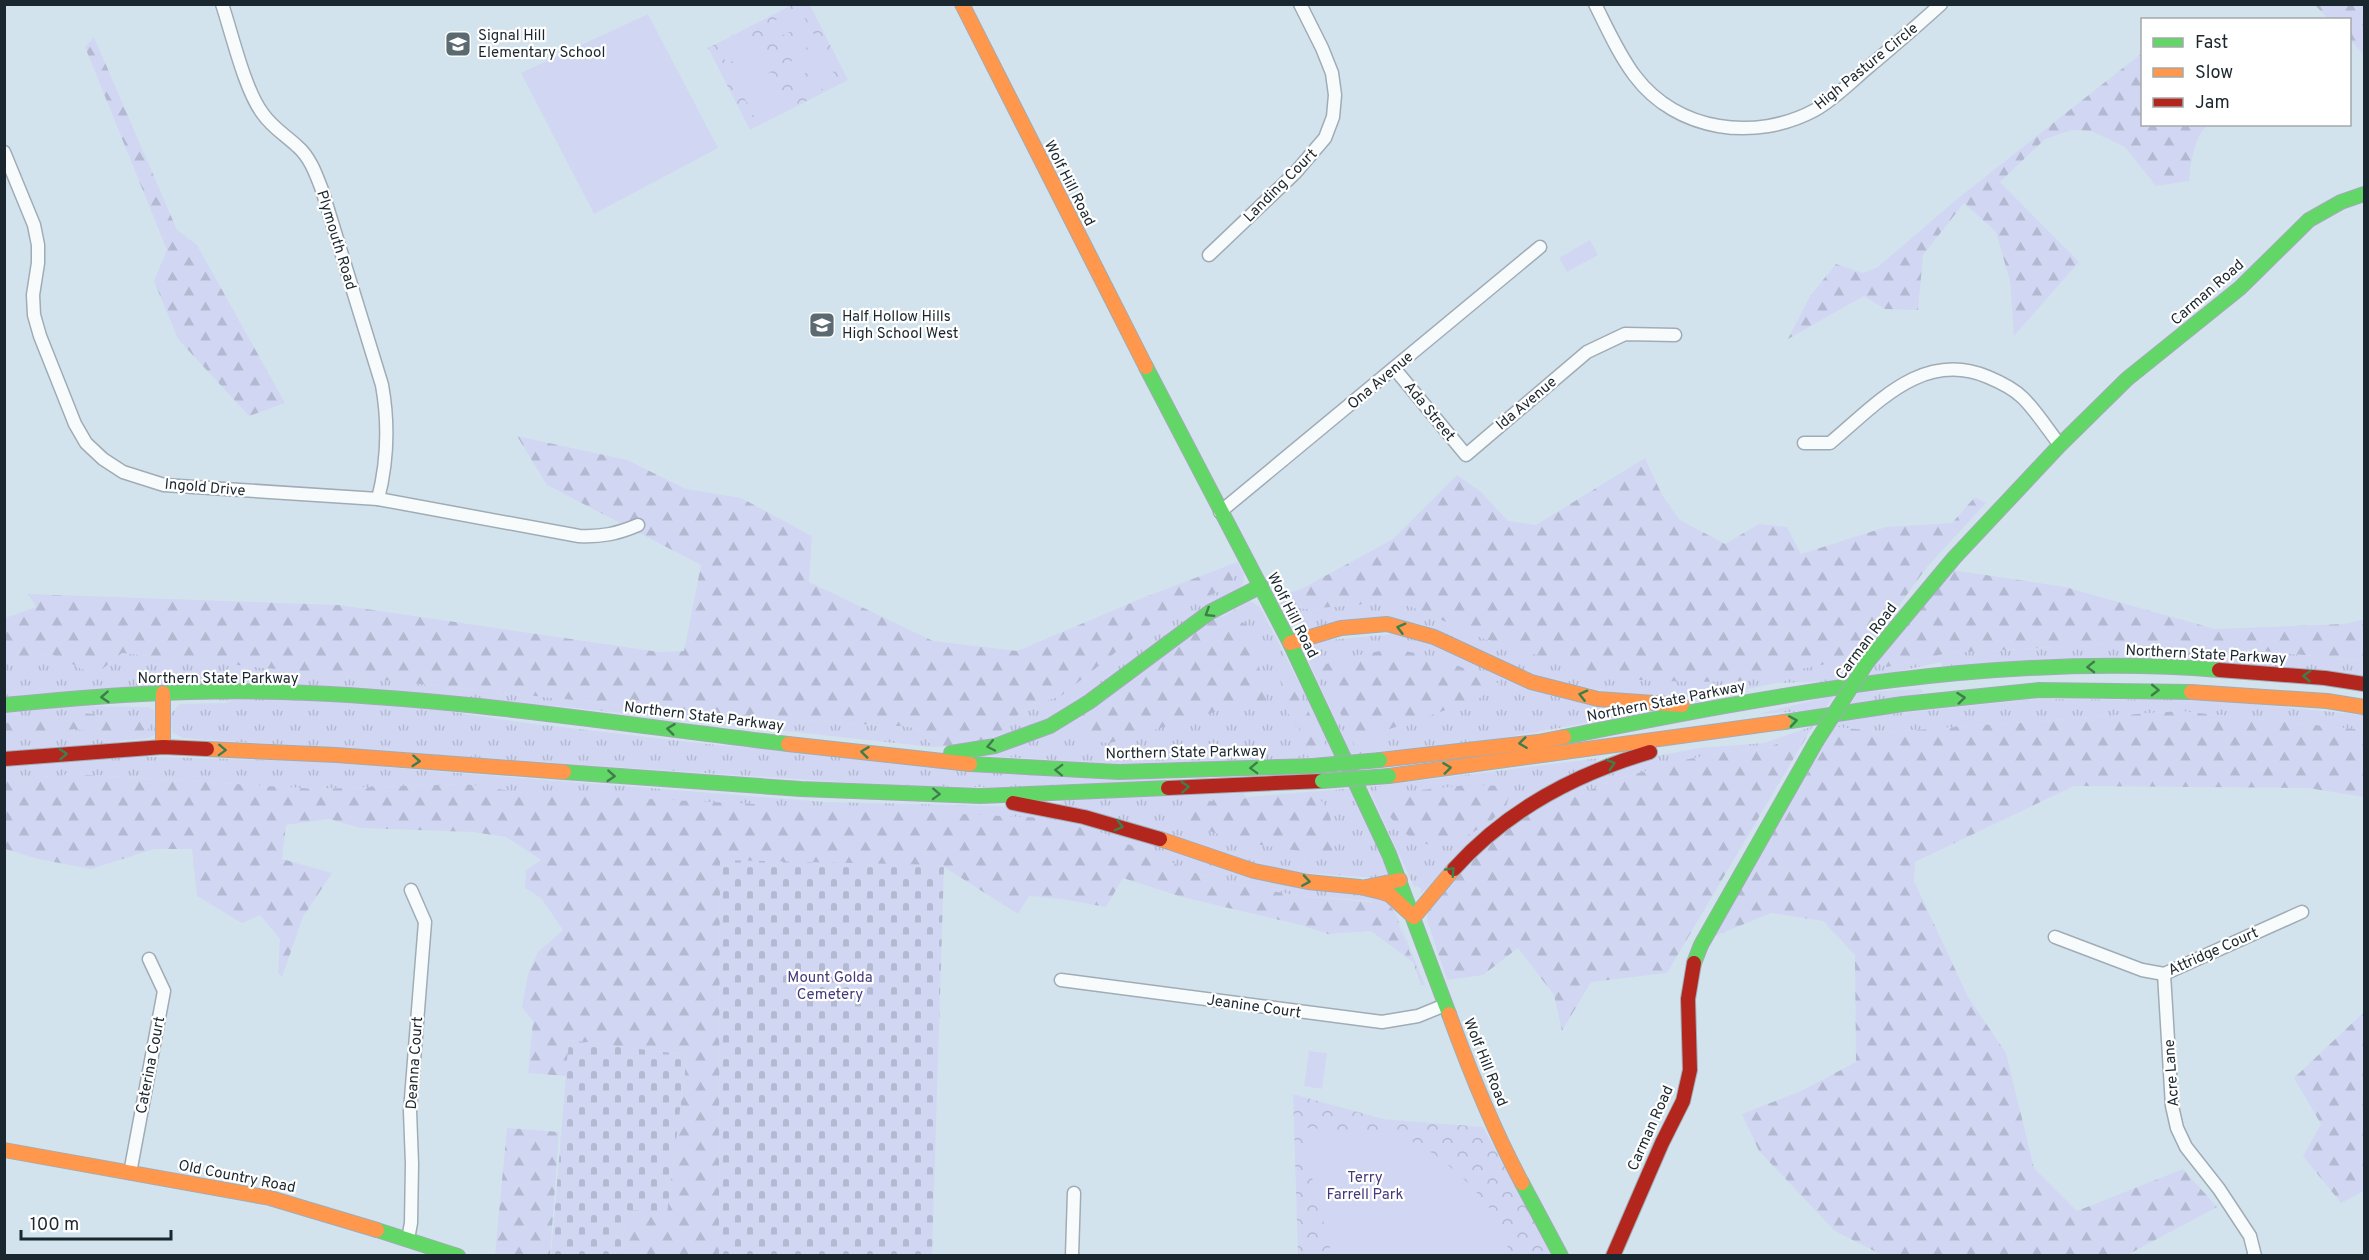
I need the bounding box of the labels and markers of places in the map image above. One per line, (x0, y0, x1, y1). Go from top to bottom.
place label: Signal Hill Elementary School (478, 27, 605, 63)
school or university icon: Signal Hill Elementary School (443, 29, 473, 59)
place label: Half Hollow Hills High School West (842, 308, 959, 344)
school or university icon: Half Hollow Hills High School West (807, 310, 837, 340)

